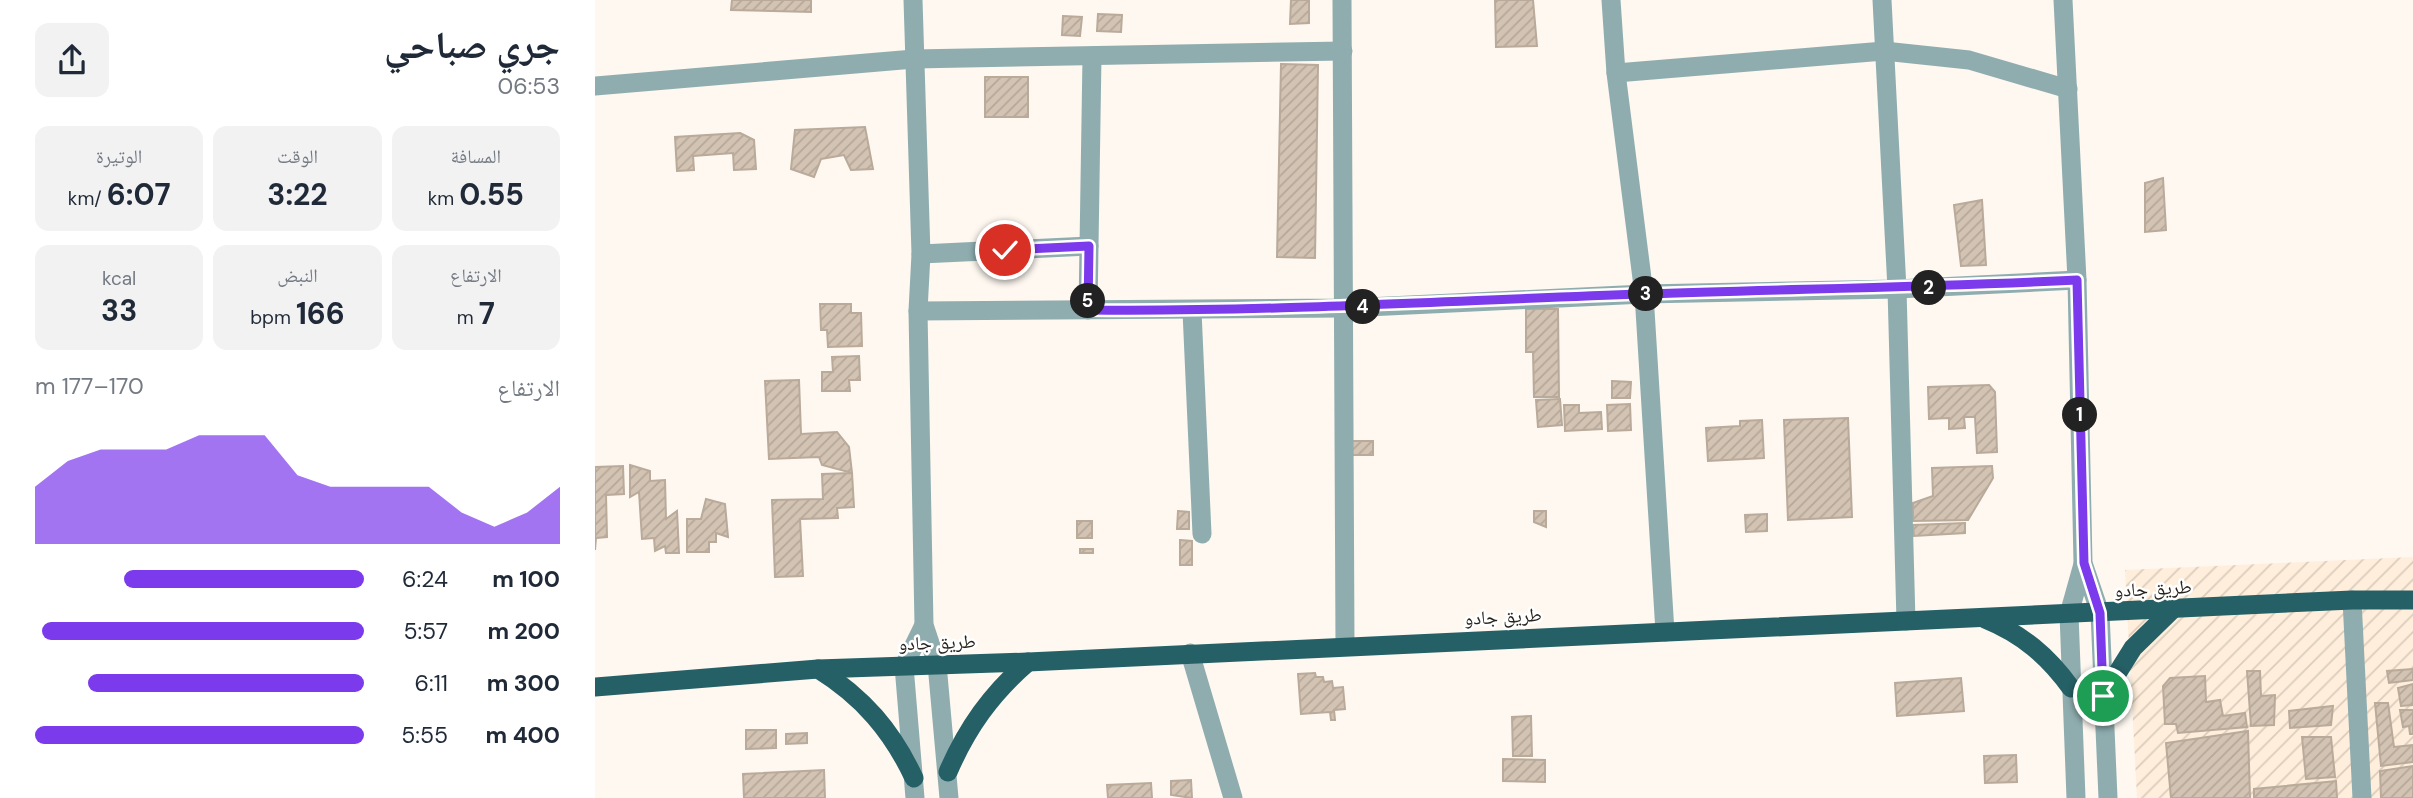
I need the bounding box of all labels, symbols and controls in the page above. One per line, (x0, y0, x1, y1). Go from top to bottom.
text: جري صباحي (384, 20, 560, 70)
button: share (35, 23, 109, 97)
text: 06:53 (498, 71, 560, 101)
text: الوتيرة (96, 144, 142, 169)
text: الوقت (277, 144, 318, 169)
text: المسافة (451, 144, 501, 169)
text: 6:07 (107, 175, 171, 214)
text: 3:22 (267, 175, 328, 214)
text: 0.55 (459, 175, 524, 214)
text: /km (68, 186, 107, 211)
text: km (428, 186, 459, 211)
pin (975, 220, 1035, 280)
icon: check (986, 231, 1024, 269)
text: النبض (277, 263, 318, 288)
text: الارتفاع (450, 263, 502, 288)
text: kcal (102, 266, 136, 291)
pin: 2 (1911, 270, 1947, 306)
text: 2 (1923, 275, 1934, 300)
pin: 3 (1629, 276, 1663, 312)
text: 3 (1640, 281, 1651, 306)
pin: 5 (1071, 284, 1105, 318)
text: 5 (1082, 288, 1093, 313)
pin: 4 (1345, 290, 1381, 324)
text: 33 (101, 291, 137, 330)
text: 166 (296, 294, 345, 333)
text: 7 (479, 294, 495, 333)
text: 4 (1356, 294, 1369, 319)
text: bpm (250, 305, 296, 330)
text: m (457, 305, 479, 330)
text: 170–177 m (35, 371, 144, 401)
text: الارتفاع (497, 373, 560, 403)
pin: 1 (2063, 398, 2097, 432)
text: 1 (2076, 402, 2083, 427)
text: 6:24 (402, 564, 448, 594)
text: 100 m (492, 564, 560, 594)
street label: طريق جادو (2114, 574, 2192, 603)
street label: طريق جادو (1464, 602, 1542, 631)
text: 5:57 (403, 616, 448, 646)
text: 200 m (487, 616, 560, 646)
street label: طريق جادو (898, 629, 976, 656)
pin (2073, 666, 2133, 726)
text: 6:11 (415, 668, 448, 698)
text: 300 m (487, 668, 560, 698)
icon: arrive (2084, 677, 2122, 715)
text: 5:55 (401, 720, 448, 750)
text: 400 m (486, 720, 560, 750)

